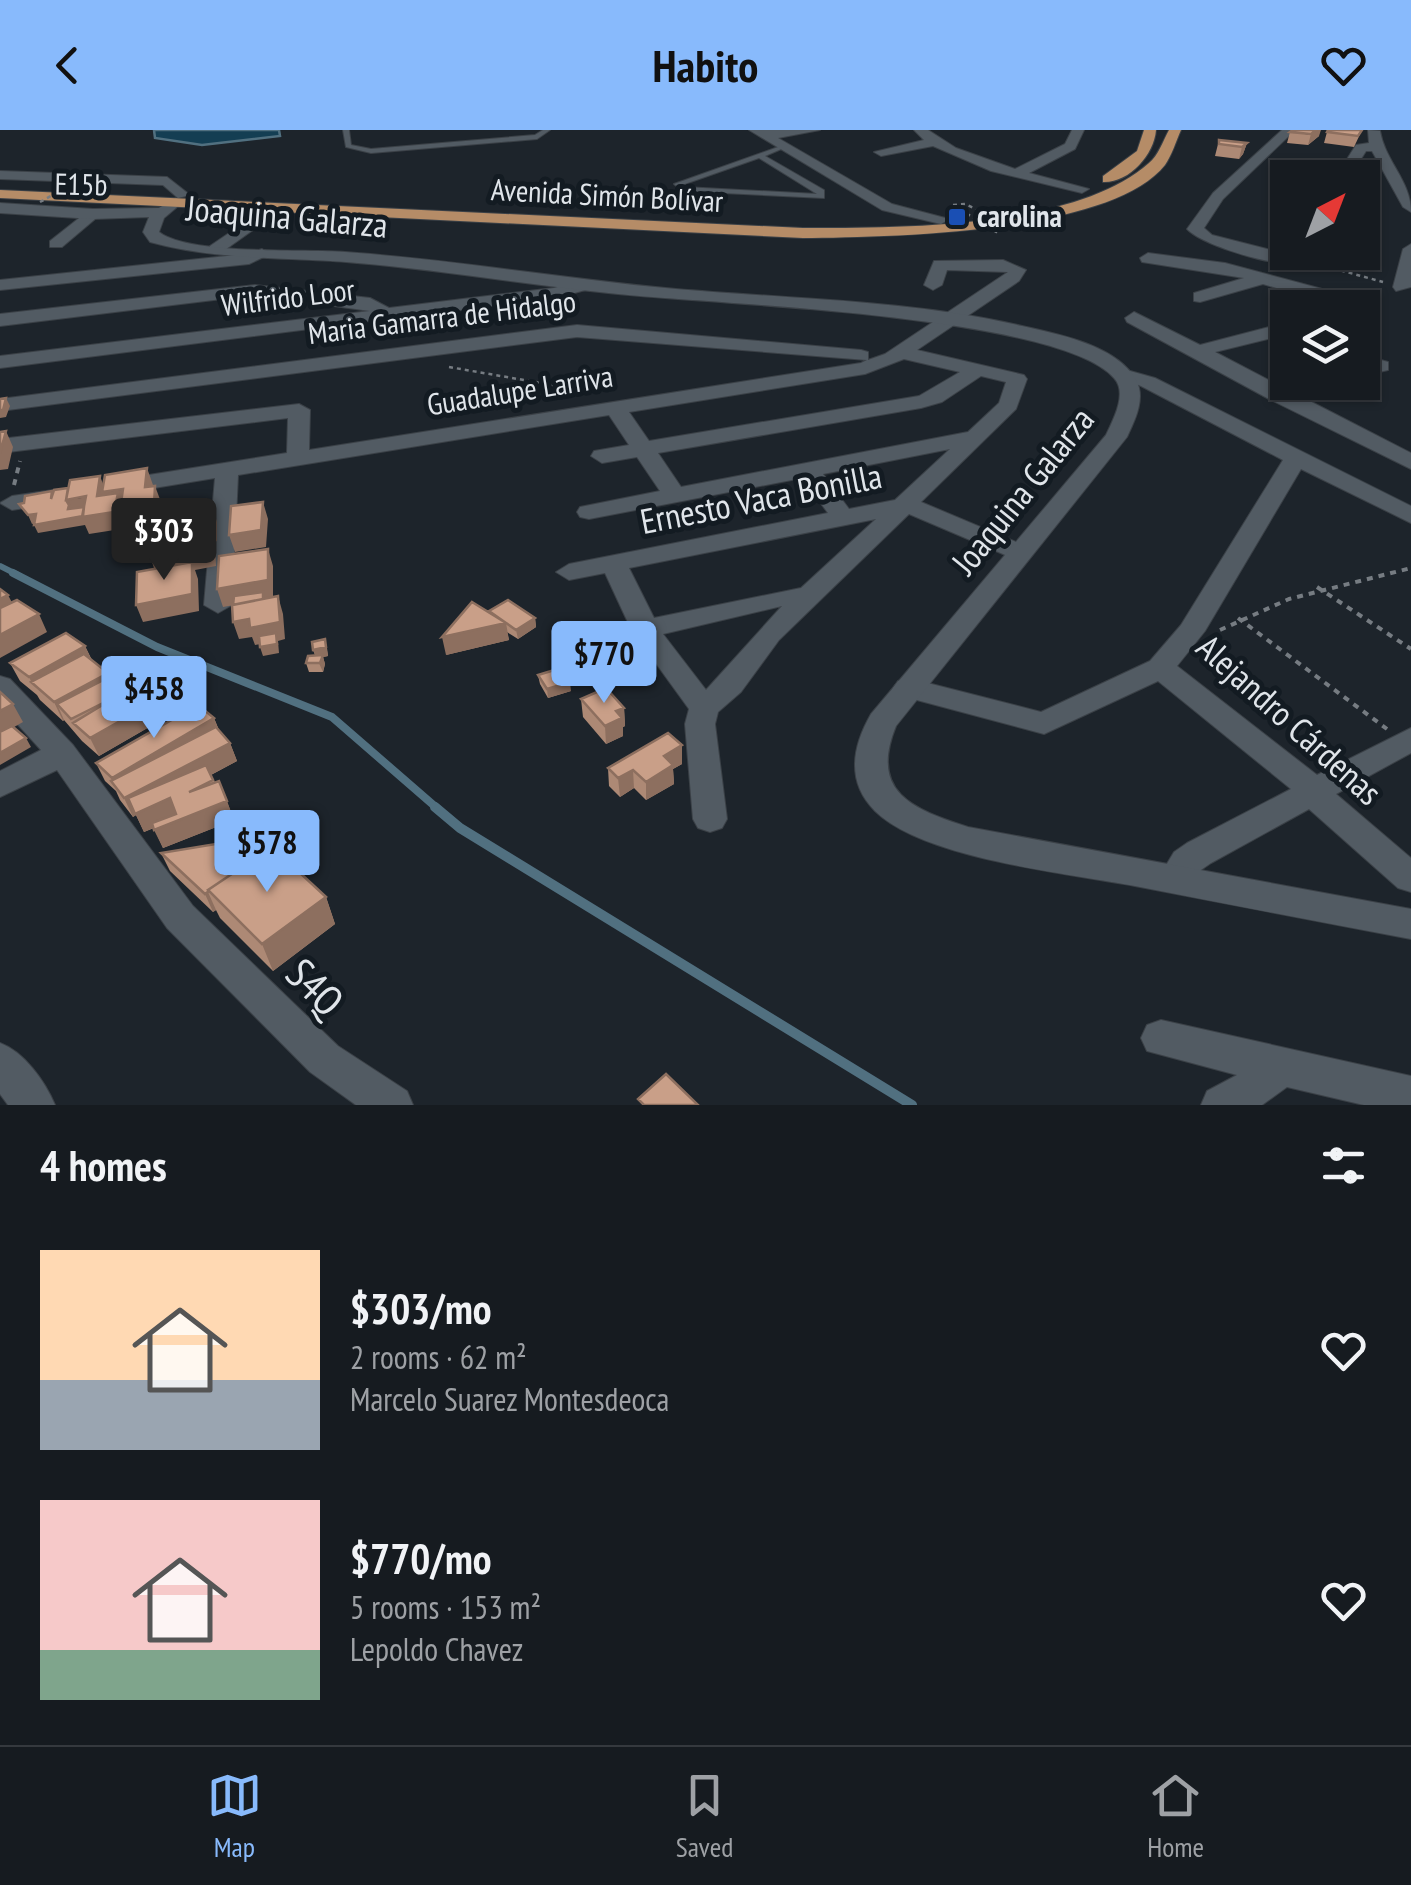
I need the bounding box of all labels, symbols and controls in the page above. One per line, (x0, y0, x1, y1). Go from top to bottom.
text: Habito (653, 36, 758, 94)
icon: back (40, 38, 95, 93)
icon: heart (1316, 38, 1371, 93)
north arrow (1270, 160, 1380, 270)
map controls (1270, 160, 1380, 400)
street label: E15b (54, 164, 108, 203)
street label: Avenida Simón Bolívar (490, 169, 725, 220)
street label: Joaquina Galarza (184, 184, 390, 248)
place label: carolina (977, 196, 1062, 235)
marker: carolina (946, 206, 968, 228)
street label: Wilfrido Loor (219, 269, 357, 324)
street label: Maria Gamarra de Hidalgo (306, 281, 578, 352)
button: layers (1270, 290, 1380, 400)
street label: Guadalupe Larriva (424, 356, 615, 423)
street label: Joaquina Galarza (940, 397, 1104, 584)
street label: Ernesto Vaca Bonilla (636, 452, 885, 544)
pin: $303 (105, 498, 223, 583)
text: $303 (133, 509, 195, 551)
pin: $770 (545, 621, 663, 706)
street label: Alejandro Cárdenas (1187, 624, 1392, 815)
text: $770 (573, 632, 635, 674)
pin: $458 (95, 656, 213, 741)
text: $458 (123, 667, 185, 709)
pin: $578 (208, 810, 326, 895)
text: $578 (236, 821, 298, 863)
street label: S4Q (275, 946, 357, 1028)
text: 4 homes (40, 1138, 167, 1193)
icon: filters (1316, 1138, 1371, 1193)
text: $303/mo (350, 1281, 492, 1336)
icon: home (120, 1290, 240, 1410)
icon: heart (1316, 1323, 1371, 1378)
text: 2 rooms · 62 m² (350, 1336, 527, 1378)
text: Marcelo Suarez Montesdeoca (350, 1378, 669, 1420)
text: $770/mo (350, 1531, 492, 1586)
icon: home (120, 1540, 240, 1660)
icon: heart (1316, 1573, 1371, 1628)
text: 5 rooms · 153 m² (350, 1586, 541, 1628)
text: Lepoldo Chavez (350, 1628, 523, 1670)
tab: Map (207, 1768, 262, 1865)
tab: Saved (676, 1768, 733, 1865)
tab: Home (1147, 1768, 1204, 1865)

